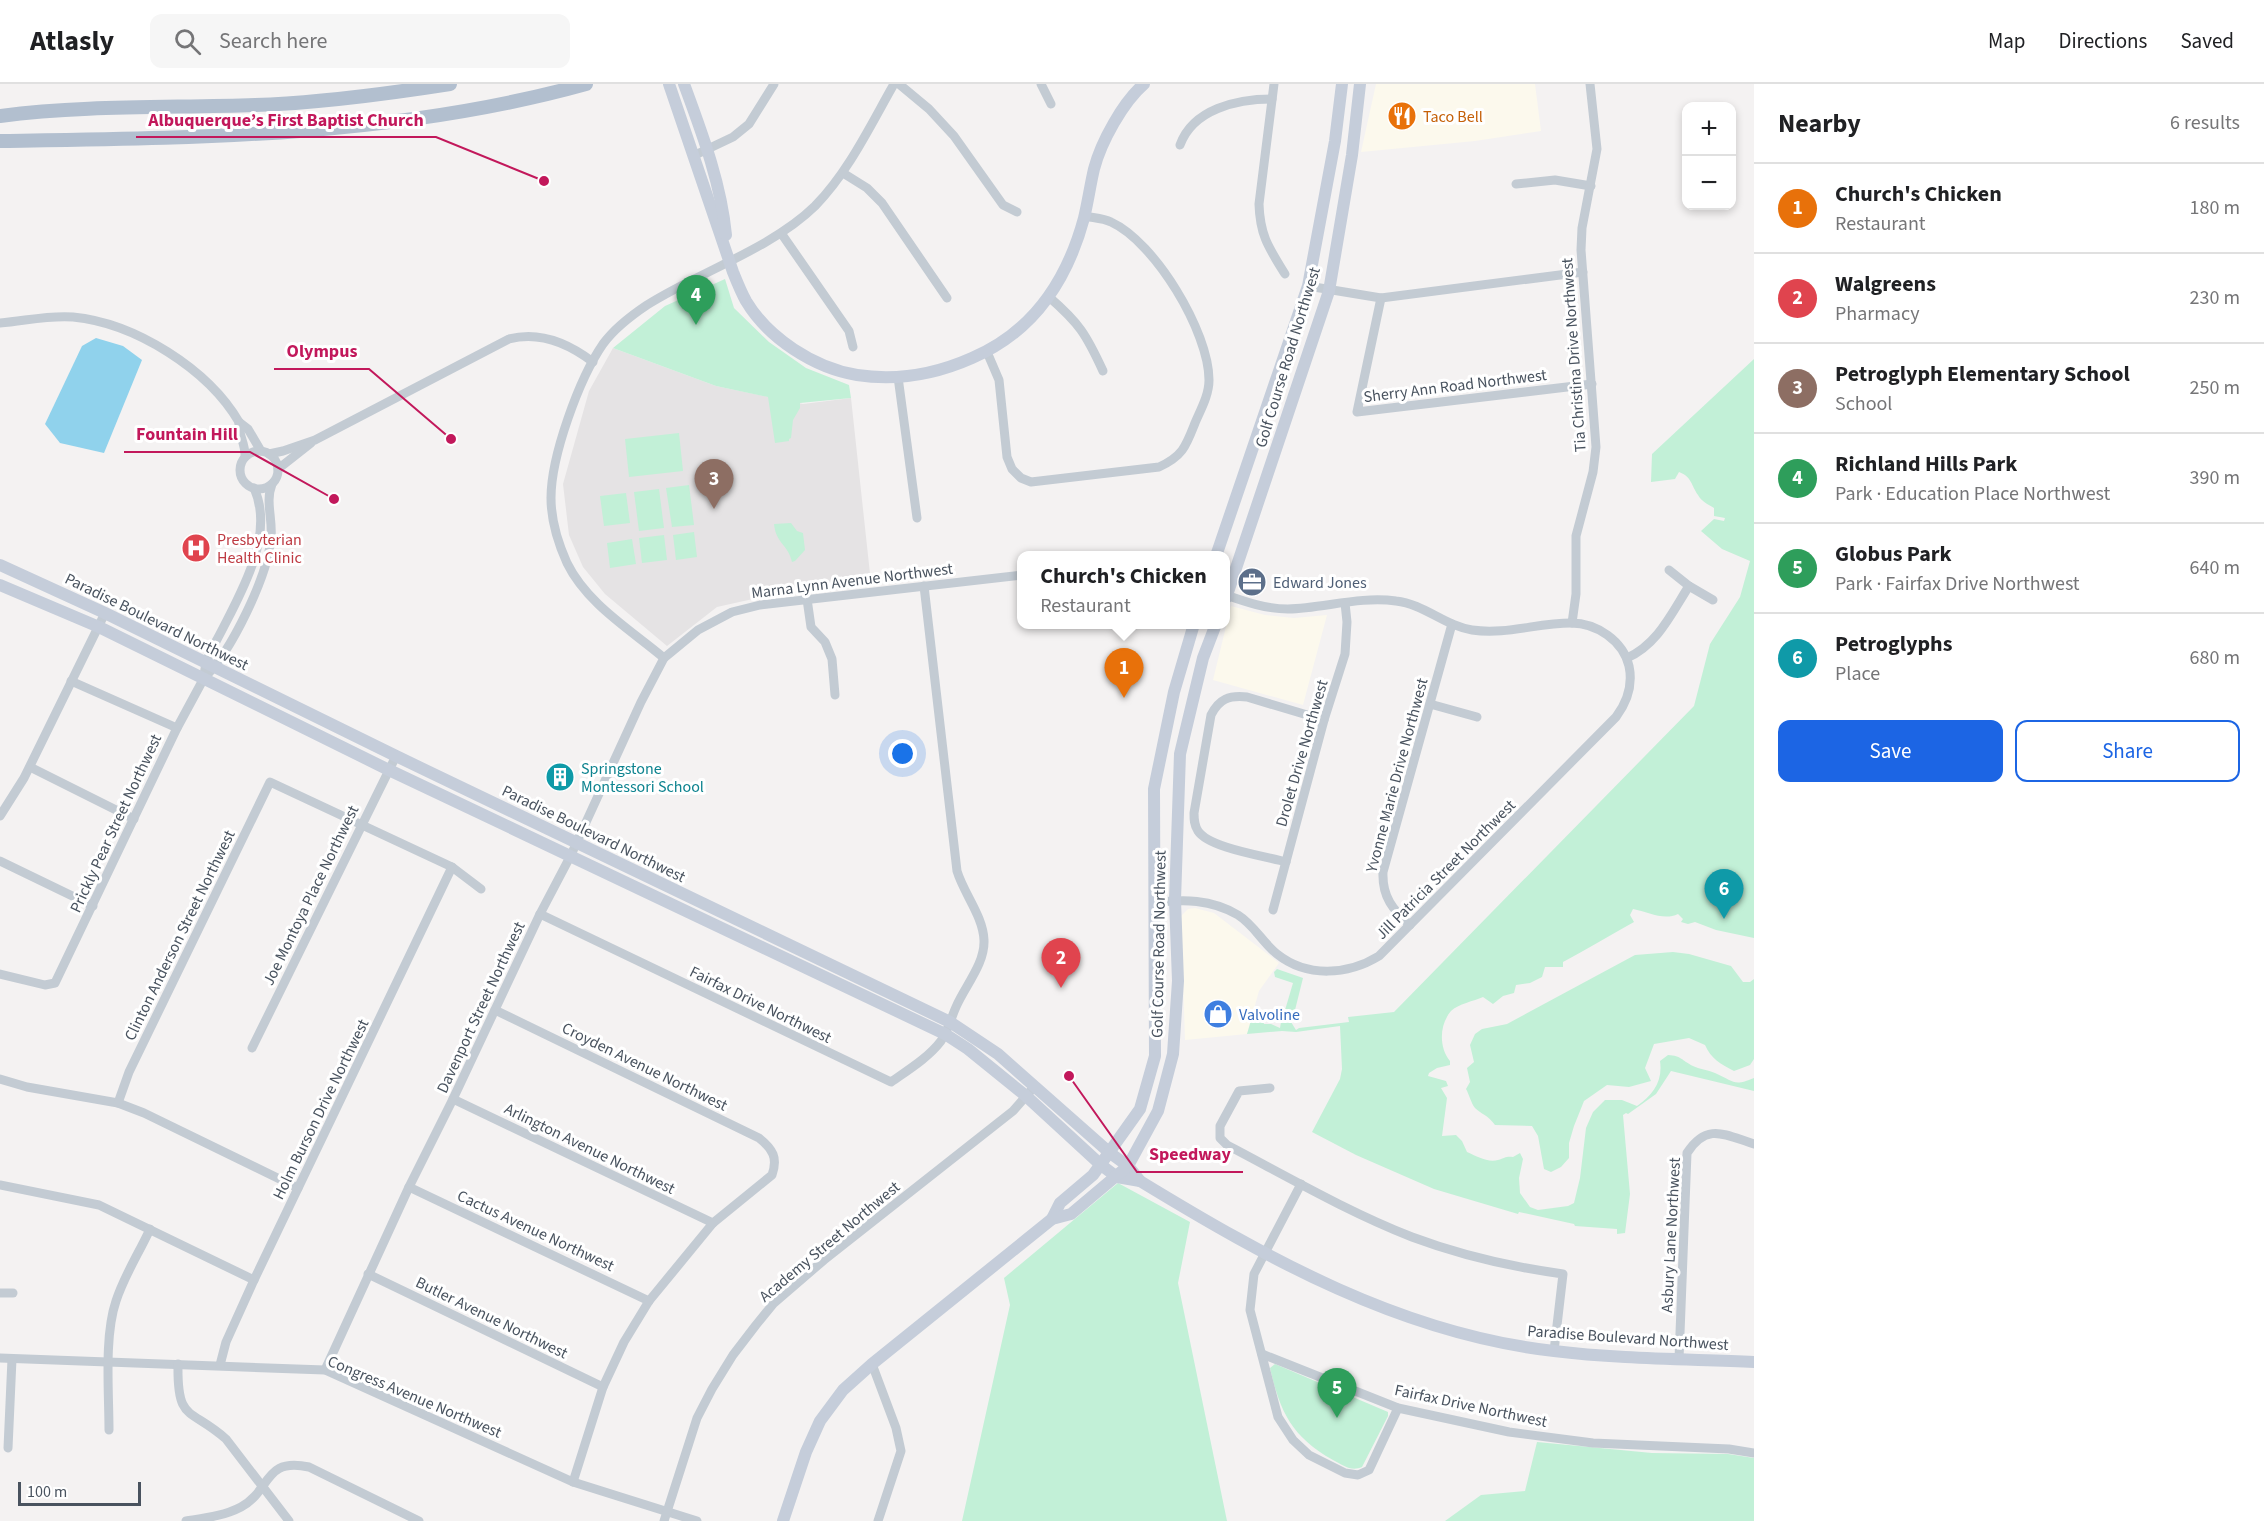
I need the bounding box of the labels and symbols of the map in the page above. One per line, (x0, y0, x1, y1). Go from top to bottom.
restaurant icon: Taco Bell (1386, 100, 1418, 132)
callout: Albuquerque’s First Baptist Church (136, 101, 436, 137)
place label: Taco Bell (1423, 106, 1483, 128)
text: Albuquerque’s First Baptist Church (147, 108, 424, 133)
street label: Tia Christina Drive Northwest (1556, 257, 1592, 453)
street label: Golf Course Road Northwest (1250, 264, 1326, 450)
pin: 4 (676, 276, 716, 325)
callout: Olympus (274, 333, 369, 369)
text: Olympus (287, 339, 357, 364)
street label: Sherry Ann Road Northwest (1362, 364, 1548, 408)
callout: Fountain Hill (124, 416, 250, 452)
text: Fountain Hill (136, 422, 238, 447)
pin: 3 (694, 460, 734, 509)
place label: Presbyterian Health Clinic (217, 529, 302, 569)
hospital icon: Presbyterian Health Clinic (180, 532, 212, 564)
street label: Marna Lynn Avenue Northwest (750, 558, 955, 604)
office icon: Edward Jones (1236, 566, 1268, 598)
street label: Paradise Boulevard Northwest (61, 568, 253, 676)
place label: Edward Jones (1273, 572, 1367, 594)
pin: 1 (1104, 648, 1144, 698)
street label: Yvonne Marie Drive Northwest (1360, 675, 1434, 876)
street label: Drolet Drive Northwest (1270, 677, 1334, 829)
street label: Prickly Pear Street Northwest (65, 730, 167, 916)
your location (888, 739, 917, 768)
place label: Springstone Montessori School (581, 758, 704, 798)
building icon: Springstone Montessori School (544, 761, 576, 793)
street label: Paradise Boulevard Northwest (498, 780, 690, 888)
street label: Jill Patricia Street Northwest (1371, 794, 1521, 945)
street label: Joe Montoya Place Northwest (258, 801, 364, 989)
street label: Clinton Anderson Street Northwest (119, 826, 241, 1044)
street label: Golf Course Road Northwest (1146, 849, 1172, 1038)
pin: 6 (1704, 870, 1744, 919)
street label: Davenport Street Northwest (431, 918, 531, 1097)
pin: 2 (1042, 938, 1080, 988)
street label: Fairfax Drive Northwest (686, 961, 836, 1049)
shop icon: Valvoline (1202, 998, 1234, 1030)
place label: Valvoline (1239, 1004, 1300, 1026)
street label: Holm Burson Drive Northwest (268, 1015, 375, 1203)
street label: Croyden Avenue Northwest (558, 1017, 732, 1117)
street label: Arlington Avenue Northwest (501, 1098, 679, 1200)
callout: Speedway (1137, 1136, 1243, 1172)
text: Speedway (1149, 1142, 1232, 1167)
street label: Asbury Lane Northwest (1656, 1156, 1686, 1313)
street label: Academy Street Northwest (754, 1176, 905, 1307)
street label: Cactus Avenue Northwest (454, 1185, 618, 1277)
street label: Butler Avenue Northwest (412, 1271, 572, 1365)
street label: Paradise Boulevard Northwest (1527, 1320, 1730, 1356)
street label: Congress Avenue Northwest (324, 1350, 505, 1444)
pin: 5 (1318, 1368, 1356, 1418)
street label: Fairfax Drive Northwest (1392, 1379, 1550, 1433)
scale bar (18, 1479, 141, 1506)

